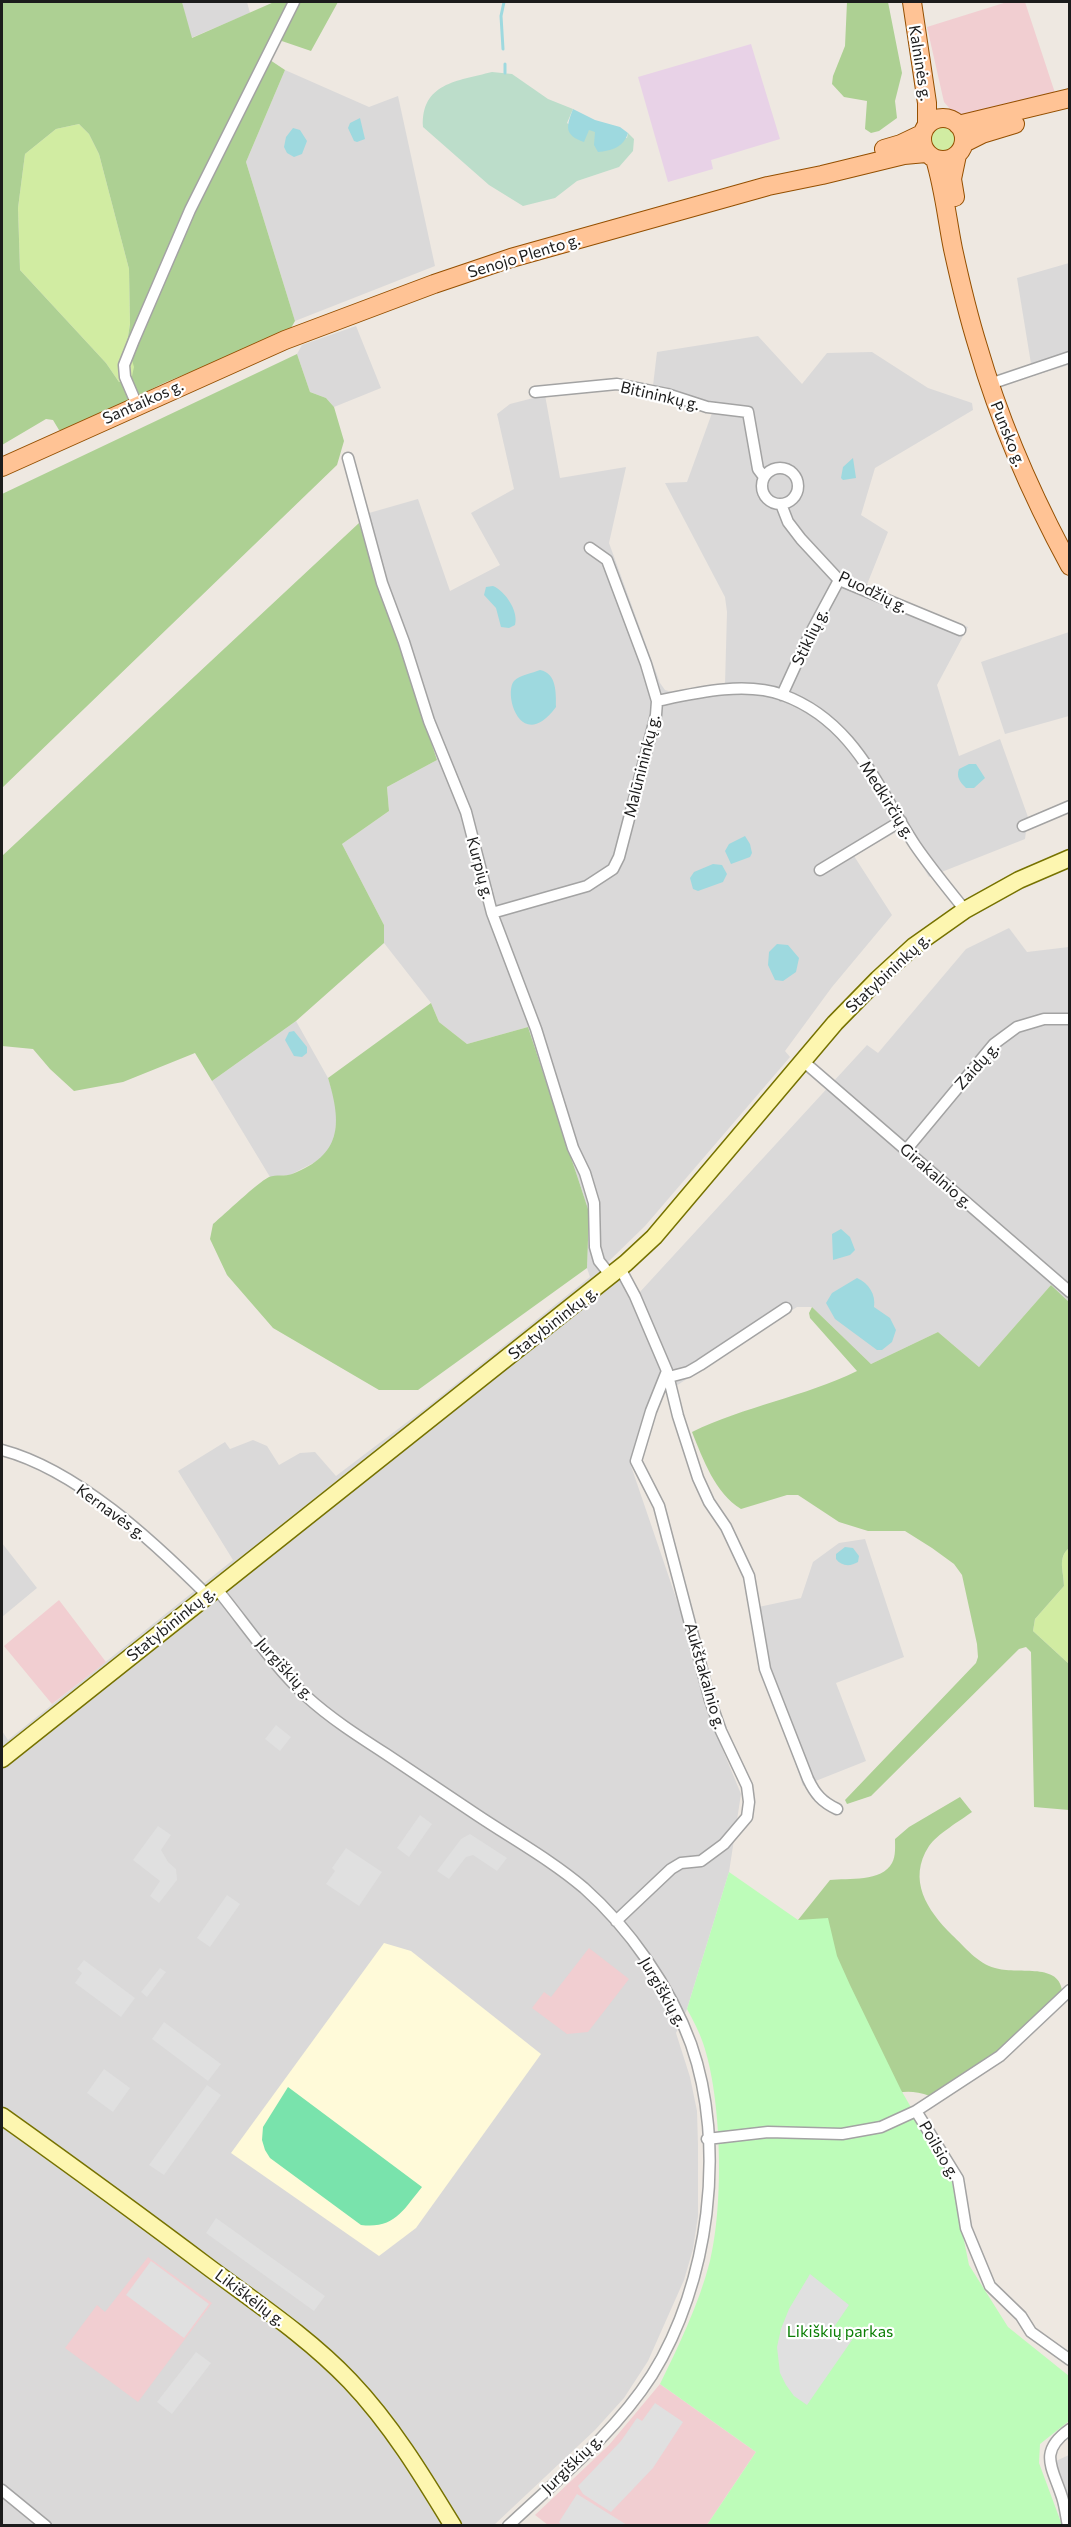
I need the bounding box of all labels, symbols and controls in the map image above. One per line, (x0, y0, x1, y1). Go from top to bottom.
street label: Kalninės g. (905, 24, 935, 102)
street label: Senojo Plento g. (465, 230, 583, 282)
street label: Santaikos g. (100, 376, 186, 428)
street label: Bitininkų g. (619, 378, 701, 414)
street label: Punsko g. (986, 399, 1030, 469)
street label: Puodžių g. (835, 567, 911, 617)
street label: Stiklių g. (788, 605, 832, 669)
street label: Malūnininkų g. (620, 713, 664, 819)
street label: Medkirčių g. (855, 757, 919, 843)
street label: Kurpių g. (462, 835, 498, 901)
street label: Statybininkų g. (842, 929, 934, 1017)
street label: Zaidų g. (951, 1038, 1003, 1094)
street label: Girakalnio g. (896, 1139, 976, 1213)
street label: Statybininkų g. (504, 1282, 602, 1364)
street label: Kernavės g. (72, 1480, 150, 1544)
street label: Statybininkų g. (123, 1583, 219, 1665)
street label: Aukštakalnio g. (681, 1620, 729, 1732)
street label: Jurgiškių g. (252, 1634, 318, 1704)
street label: Jurgiškių g. (635, 1954, 691, 2030)
street label: Poilsio g. (915, 2118, 963, 2182)
street label: Likiškėlių g. (211, 2265, 289, 2331)
park label: Likiškių parkas (787, 2322, 893, 2342)
street label: Jurgiškių g. (538, 2430, 606, 2498)

